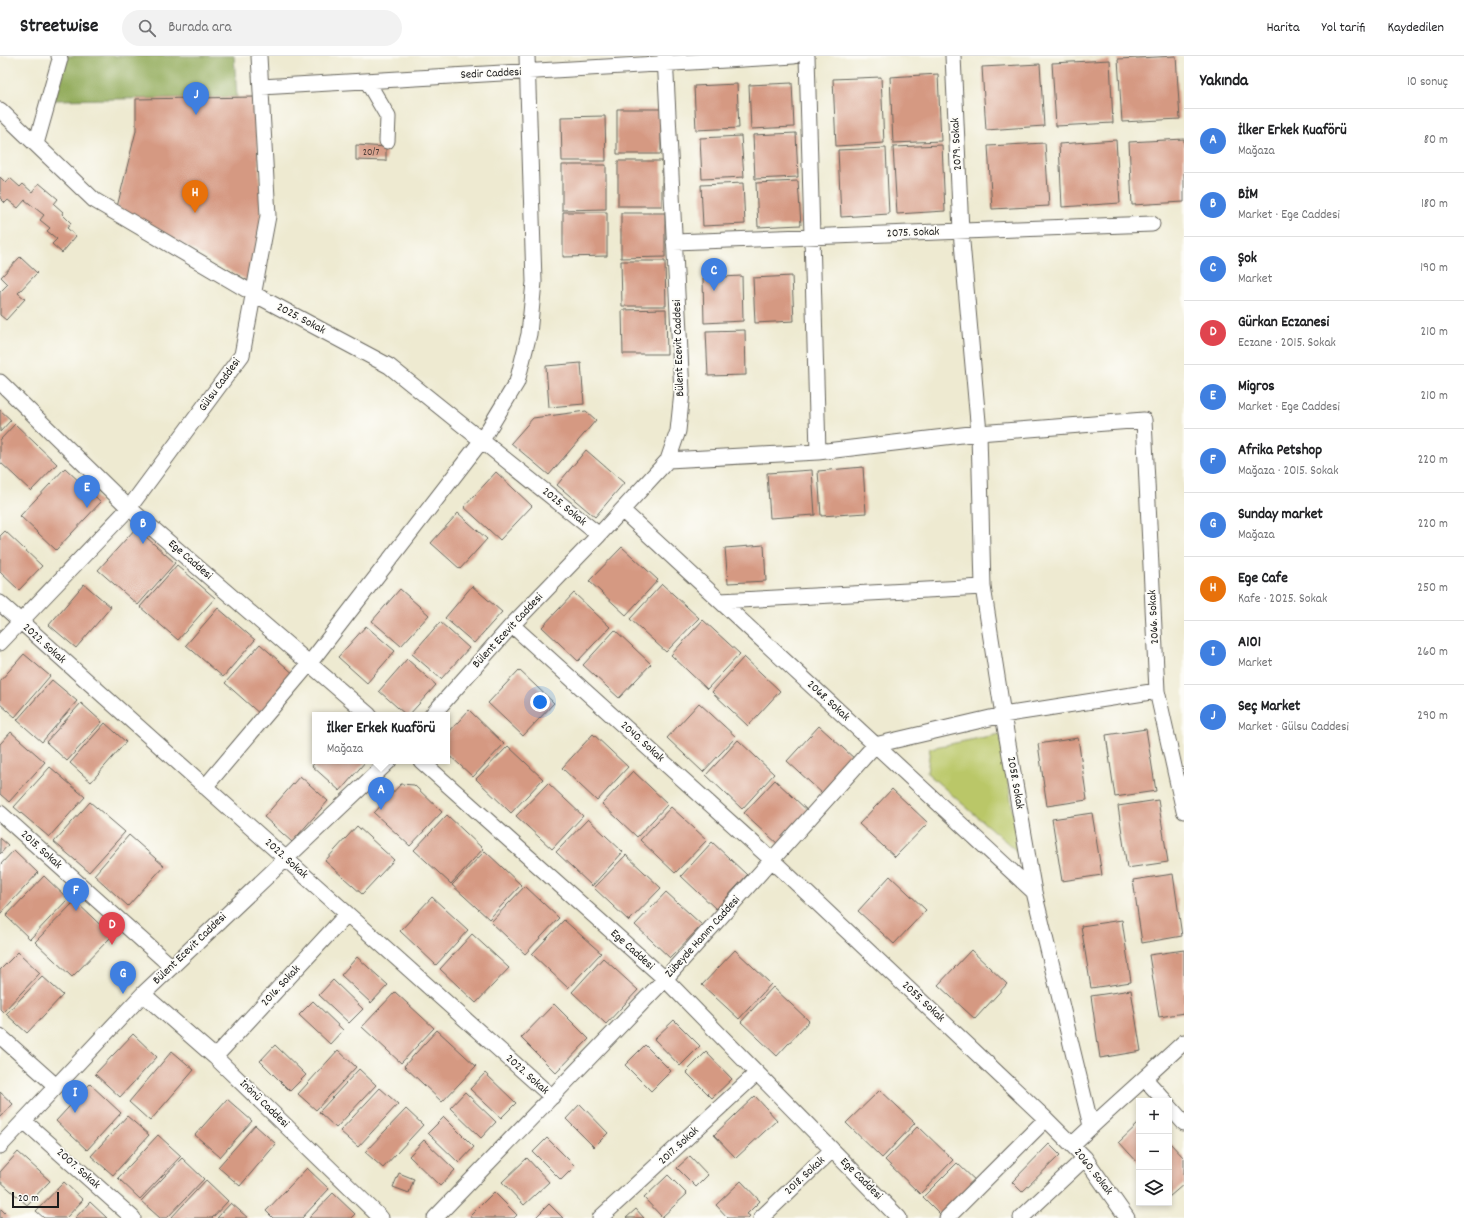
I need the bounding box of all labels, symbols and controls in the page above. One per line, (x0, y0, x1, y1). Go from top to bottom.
search box (122, 10, 402, 46)
text: Streetwise (20, 14, 98, 41)
icon: search (136, 17, 158, 39)
text: Burada ara (168, 17, 232, 39)
text: Harita (1266, 18, 1300, 38)
text: Yol tarifi (1322, 18, 1365, 38)
text: Kaydedilen (1387, 18, 1444, 38)
street label: Sedir Caddesi (460, 64, 522, 84)
text: Yakında (1200, 70, 1248, 94)
text: 10 sonuç (1407, 73, 1448, 92)
pin: J (183, 82, 209, 115)
street label: 2079. Sokak (947, 117, 967, 171)
text: İlker Erkek Kuaförü (1238, 120, 1347, 142)
text: A (1209, 131, 1217, 150)
text: 80 m (1424, 131, 1448, 150)
text: Mağaza (1238, 142, 1275, 161)
house number: 20/7 (363, 146, 379, 160)
pin: H (182, 180, 208, 213)
text: BİM (1238, 184, 1258, 206)
text: B (1210, 195, 1216, 214)
text: 180 m (1421, 195, 1448, 214)
text: Market · Ege Caddesi (1238, 206, 1340, 225)
street label: 2075. Sokak (886, 224, 940, 242)
text: Şok (1238, 248, 1257, 270)
pin: C (701, 258, 727, 291)
text: C (1210, 259, 1216, 278)
text: 190 m (1420, 259, 1448, 278)
text: Market (1238, 270, 1272, 289)
street label: 2025. Sokak (273, 299, 329, 339)
street label: Bülent Ecevit Caddesi (669, 299, 689, 397)
text: Gürkan Eczanesi (1238, 312, 1329, 334)
text: D (1210, 323, 1216, 342)
text: 210 m (1420, 323, 1448, 342)
text: Eczane · 2015. Sokak (1238, 334, 1336, 353)
street label: Gülsu Caddesi (195, 355, 245, 415)
text: Migros (1238, 376, 1275, 398)
text: E (1210, 387, 1216, 406)
text: 210 m (1420, 387, 1448, 406)
text: Market · Ege Caddesi (1238, 398, 1340, 417)
text: Afrika Petshop (1238, 440, 1322, 462)
text: F (1210, 451, 1216, 470)
text: 220 m (1418, 451, 1448, 470)
text: Mağaza · 2015. Sokak (1238, 462, 1339, 481)
pin: E (74, 475, 100, 508)
street label: 2025. Sokak (538, 484, 590, 530)
text: Sunday market (1238, 504, 1323, 526)
pin: B (130, 511, 156, 544)
text: G (1210, 515, 1216, 534)
text: 220 m (1418, 515, 1448, 534)
text: Mağaza (1238, 526, 1275, 545)
street label: Ege Caddesi (164, 536, 216, 584)
text: Ege Cafe (1238, 568, 1288, 590)
text: H (1210, 579, 1216, 598)
text: 250 m (1417, 579, 1448, 598)
street label: 2066. Sokak (1144, 589, 1164, 645)
street label: Bülent Ecevit Caddesi (469, 590, 547, 672)
text: Kafe · 2025. Sokak (1238, 590, 1327, 609)
street label: 2022. Sokak (19, 620, 69, 668)
text: A101 (1238, 632, 1261, 654)
text: I (1211, 643, 1215, 662)
text: 260 m (1417, 643, 1448, 662)
text: Market (1238, 654, 1272, 673)
street label: 2068. Sokak (803, 677, 853, 725)
your location (530, 692, 550, 712)
text: Seç Market (1238, 696, 1300, 718)
text: J (1211, 707, 1215, 726)
text: 290 m (1417, 707, 1448, 726)
popup (312, 712, 450, 764)
text: İlker Erkek Kuaförü (327, 718, 435, 740)
street label: 2040. Sokak (616, 718, 668, 766)
text: Market · Gülsu Caddesi (1238, 718, 1349, 737)
text: Mağaza (327, 740, 363, 759)
street label: 2058. Sokak (1002, 755, 1028, 811)
pin: A (368, 777, 394, 810)
street label: 2015. Sokak (16, 827, 66, 873)
street label: 2022. Sokak (261, 835, 311, 883)
pin: F (63, 878, 89, 911)
street label: Zübeyde Hanım Caddesi (661, 892, 745, 982)
street label: Bülent Ecevit Caddesi (149, 909, 231, 989)
pin: D (99, 912, 125, 945)
street label: Ege Caddesi (606, 926, 658, 974)
pin: G (110, 961, 136, 994)
street label: 2016. Sokak (257, 961, 305, 1010)
street label: 2055. Sokak (898, 977, 949, 1027)
street label: 2022. Sokak (502, 1051, 552, 1099)
street label: İnönü Caddesi (235, 1076, 293, 1132)
pin: I (62, 1080, 88, 1113)
map controls (1136, 1098, 1172, 1206)
button: + (1136, 1098, 1172, 1134)
street label: 2017. Sokak (655, 1123, 703, 1169)
button: − (1136, 1134, 1172, 1170)
street label: 2007. Sokak (52, 1145, 104, 1193)
street label: 2060. Sokak (1069, 1145, 1117, 1199)
street label: 2018. Sokak (781, 1153, 829, 1199)
street label: Ege Caddesi (836, 1154, 886, 1204)
button: layers (1136, 1170, 1172, 1206)
scale bar (12, 1190, 59, 1209)
text: 20 m (18, 1191, 39, 1207)

